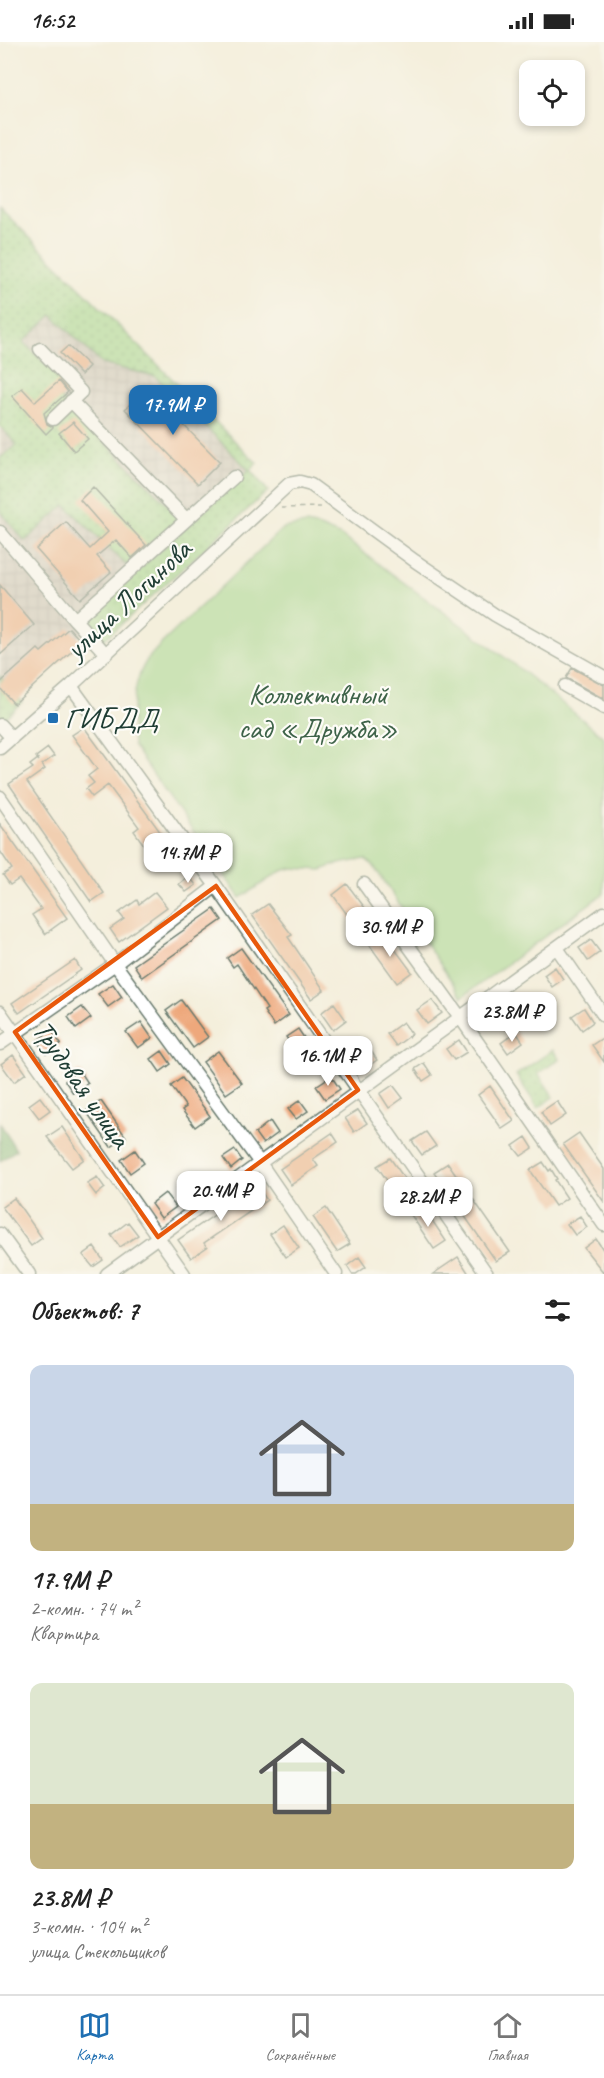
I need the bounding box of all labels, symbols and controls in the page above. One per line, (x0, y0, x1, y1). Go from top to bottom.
text: 16:52 (30, 7, 74, 35)
map controls (519, 60, 585, 126)
button: locate (519, 60, 585, 126)
pin: 17.9M ₽ (118, 385, 228, 436)
text: 17.9M ₽ (143, 392, 203, 417)
street label: улица Логинова (55, 529, 201, 669)
park label: Коллективный сад «Дружба» (238, 675, 398, 747)
place label: ГИБДД (65, 699, 160, 737)
marker: ГИБДД (46, 711, 60, 725)
pin: 14.7M ₽ (133, 833, 243, 884)
text: 14.7M ₽ (158, 840, 218, 865)
pin: 30.9M ₽ (335, 907, 445, 958)
text: 30.9M ₽ (360, 914, 420, 939)
pin: 23.8M ₽ (457, 992, 567, 1043)
text: 23.8M ₽ (482, 999, 542, 1024)
street label: Трудовая улица (24, 1013, 141, 1157)
pin: 16.1M ₽ (273, 1036, 383, 1087)
text: 16.1M ₽ (297, 1043, 359, 1068)
pin: 20.4M ₽ (166, 1171, 276, 1222)
pin: 28.2M ₽ (373, 1177, 483, 1228)
text: 20.4M ₽ (191, 1178, 251, 1203)
text: 28.2M ₽ (398, 1184, 458, 1209)
text: Объектов: 7 (30, 1294, 139, 1327)
icon: filters (541, 1294, 574, 1327)
icon: home (248, 1404, 356, 1512)
text: 17.9M ₽ (30, 1563, 109, 1596)
text: 2-комн. · 74 m² (30, 1596, 138, 1621)
text: Квартира (30, 1621, 98, 1646)
icon: home (248, 1722, 356, 1830)
text: 23.8M ₽ (30, 1881, 109, 1914)
text: 3-комн. · 104 m² (30, 1914, 147, 1939)
text: улица Стекольщиков (30, 1939, 165, 1964)
tab: Карта (76, 2009, 113, 2065)
tab: Сохранённые (265, 2009, 335, 2065)
tab: Главная (488, 2009, 528, 2065)

